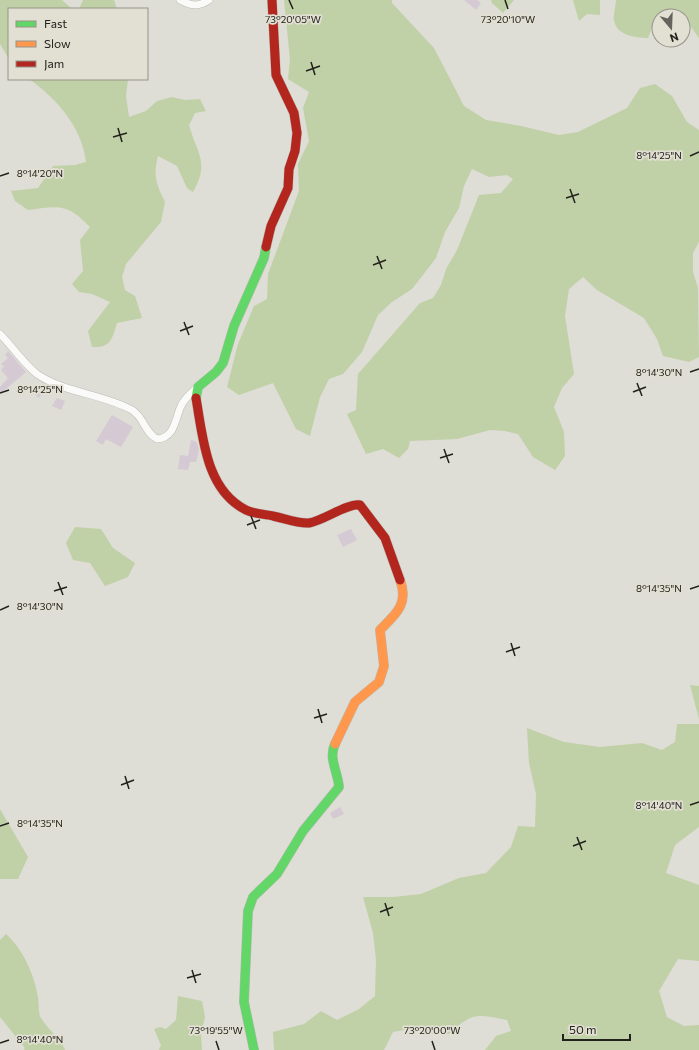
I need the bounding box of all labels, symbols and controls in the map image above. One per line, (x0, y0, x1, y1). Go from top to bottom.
legend (8, 8, 148, 80)
north arrow (651, 8, 691, 48)
text: 73°20'05"W (265, 13, 321, 25)
text: 73°20'10"W (481, 13, 535, 25)
text: Fast (44, 16, 67, 30)
text: N (668, 30, 680, 45)
text: Slow (44, 36, 71, 50)
text: Jam (44, 56, 64, 71)
text: 8°14'25"N (636, 149, 682, 161)
text: 8°14'20"N (17, 167, 63, 179)
text: 8°14'30"N (636, 366, 682, 378)
text: 8°14'25"N (17, 383, 63, 395)
text: 8°14'35"N (636, 582, 682, 594)
text: 8°14'30"N (17, 600, 63, 612)
text: 8°14'40"N (636, 799, 682, 811)
text: 8°14'35"N (17, 817, 63, 829)
scale bar (563, 1016, 630, 1042)
text: 50 m (569, 1022, 597, 1036)
text: 73°19'55"W (189, 1024, 243, 1036)
text: 73°20'00"W (404, 1024, 460, 1036)
text: 8°14'40"N (17, 1033, 63, 1045)

